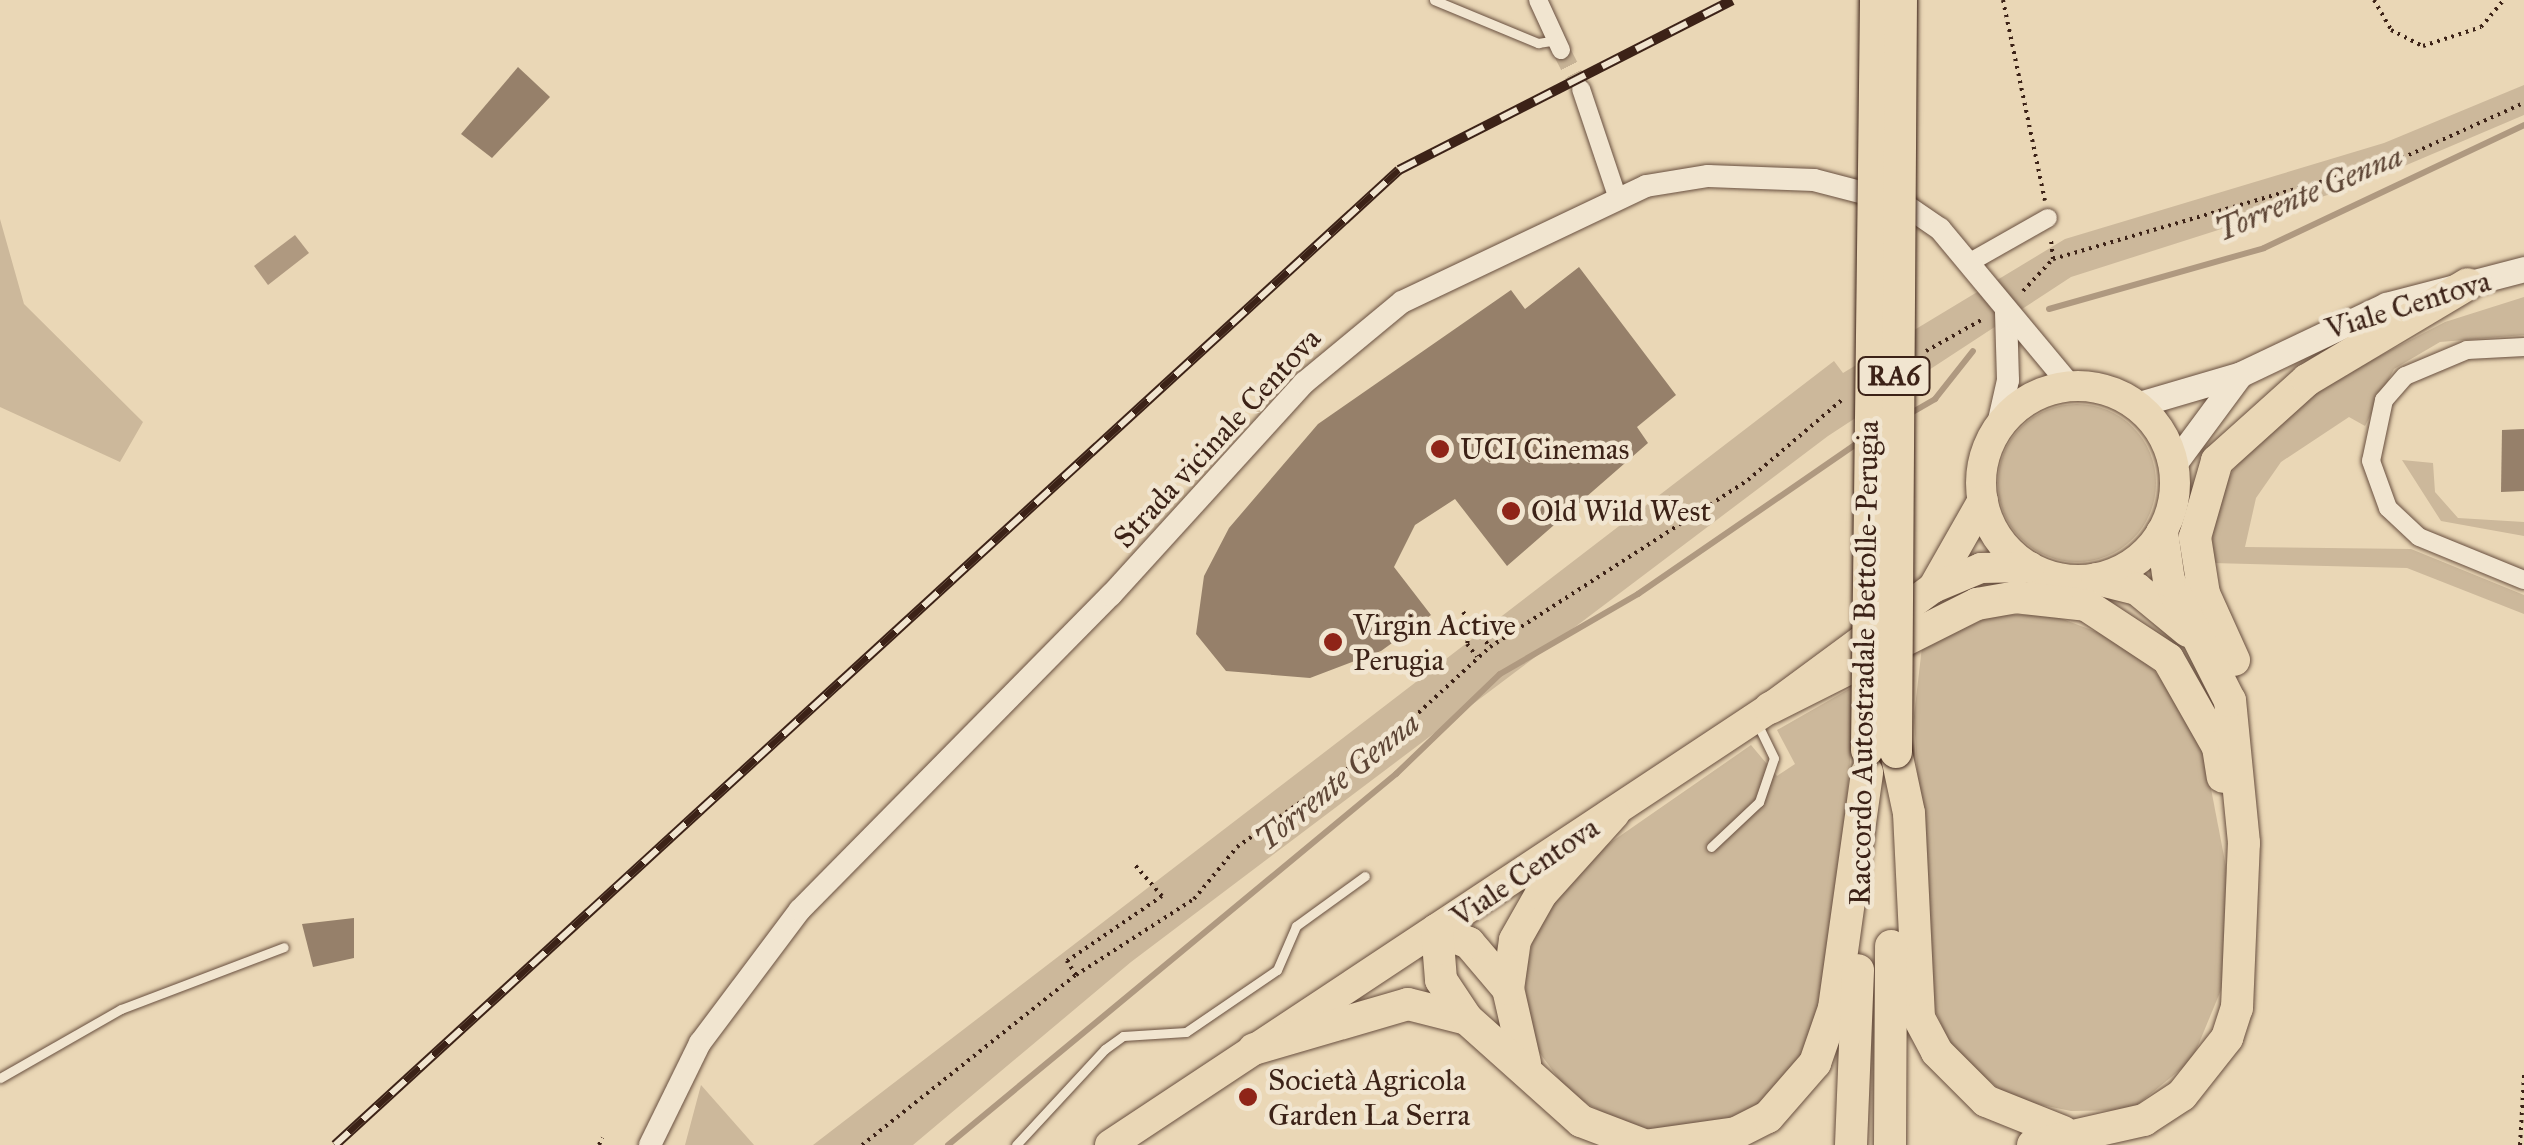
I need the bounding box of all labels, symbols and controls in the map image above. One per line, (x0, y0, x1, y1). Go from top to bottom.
water label: Torrente Genna (2210, 137, 2408, 251)
street label: Viale Centova (2321, 263, 2495, 347)
street label: Strada vicinale Centova (1106, 321, 1328, 555)
road number: RA6 (1856, 353, 1932, 399)
street label: Raccordo Autostradale Bettolle-Perugia (1842, 420, 1886, 906)
place label: UCI Cinemas (1460, 431, 1629, 467)
marker: UCI Cinemas (1429, 438, 1451, 460)
place label: Old Wild West (1531, 493, 1711, 529)
marker: Old Wild West (1500, 500, 1522, 522)
place label: Virgin Active Perugia (1353, 607, 1516, 678)
marker: Virgin Active Perugia (1322, 631, 1344, 653)
water label: Torrente Genna (1248, 704, 1428, 860)
street label: Viale Centova (1444, 809, 1606, 935)
place label: Società Agricola Garden La Serra (1268, 1062, 1470, 1132)
marker: Società Agricola Garden La Serra (1237, 1086, 1259, 1108)

